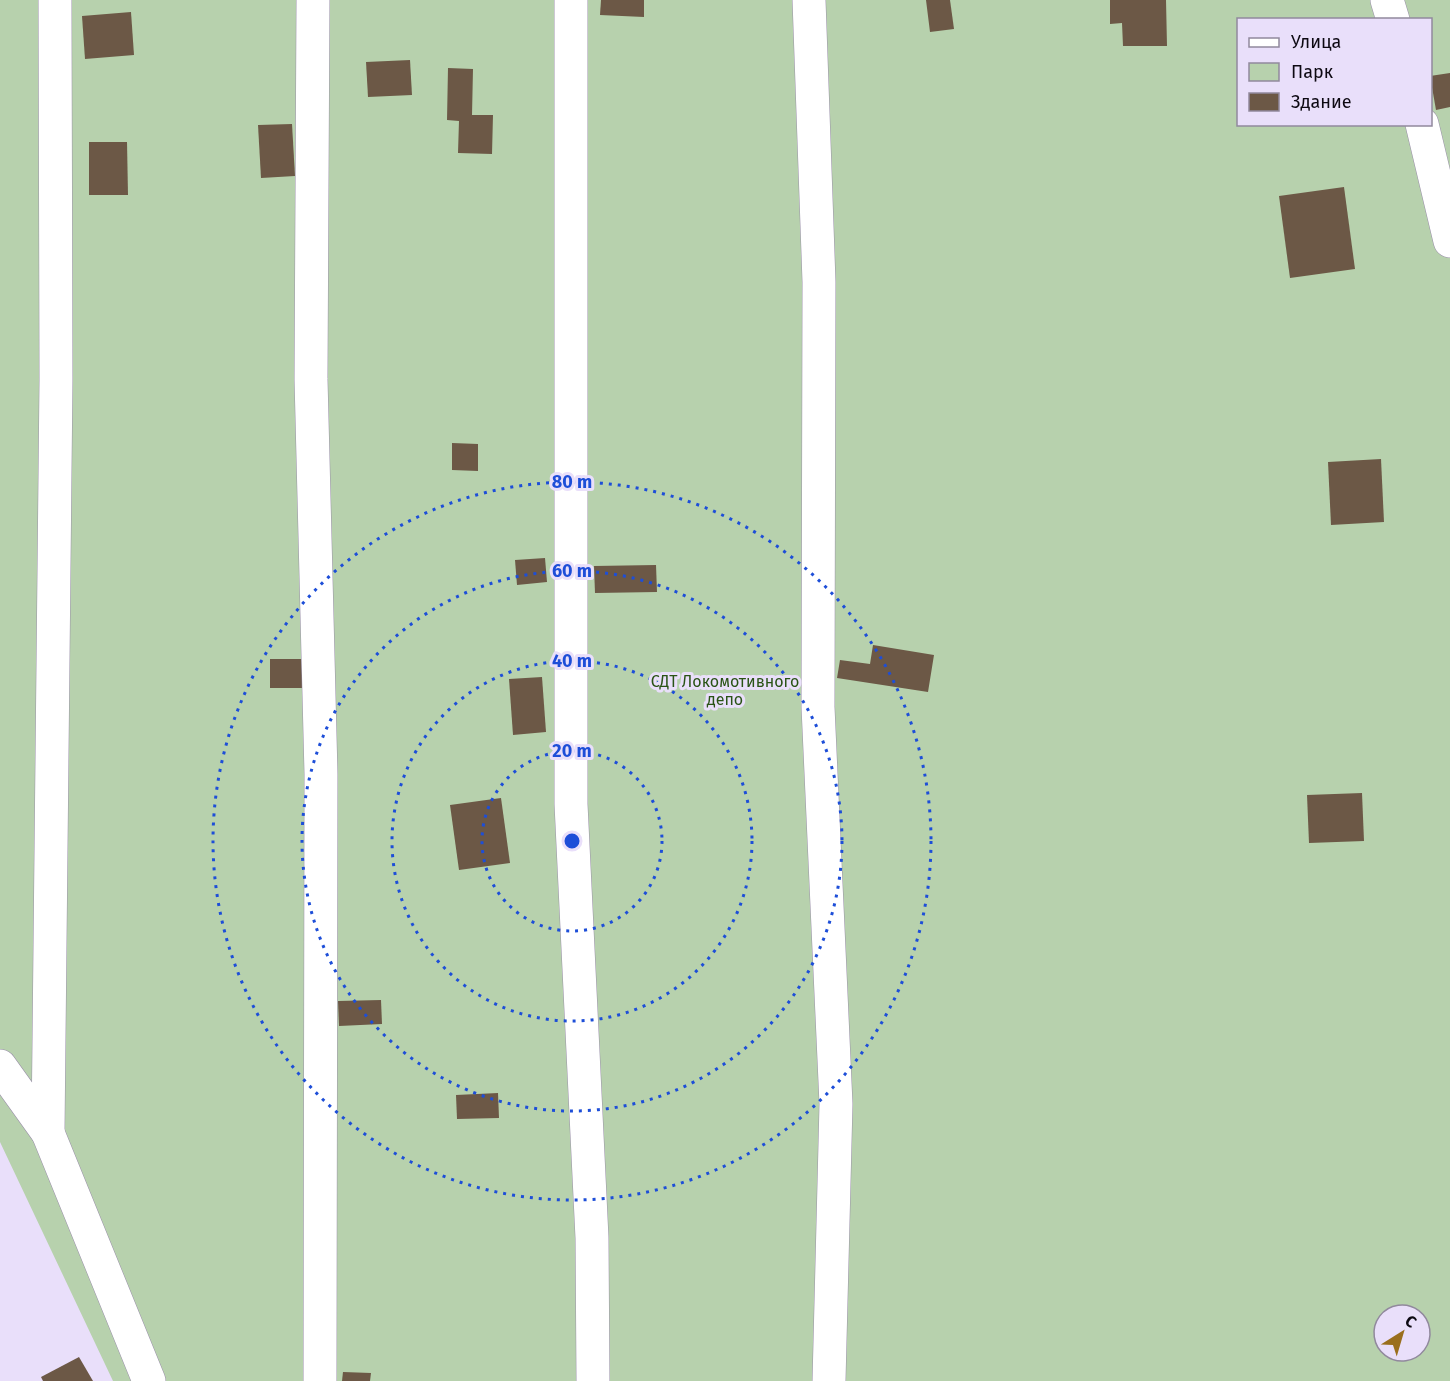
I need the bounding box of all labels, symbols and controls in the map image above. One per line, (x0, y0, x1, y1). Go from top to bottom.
legend (1237, 18, 1432, 126)
text: Улица (1291, 31, 1341, 53)
text: Парк (1291, 61, 1334, 83)
text: Здание (1291, 91, 1352, 113)
text: 80 m (552, 471, 592, 493)
text: 60 m (552, 560, 592, 582)
text: 40 m (552, 650, 592, 672)
park label: СДТ Локомотивного депо (651, 672, 799, 709)
text: 20 m (552, 740, 592, 762)
centre of rings (562, 831, 582, 851)
north arrow (1372, 1303, 1432, 1363)
text: С (1401, 1311, 1421, 1332)

